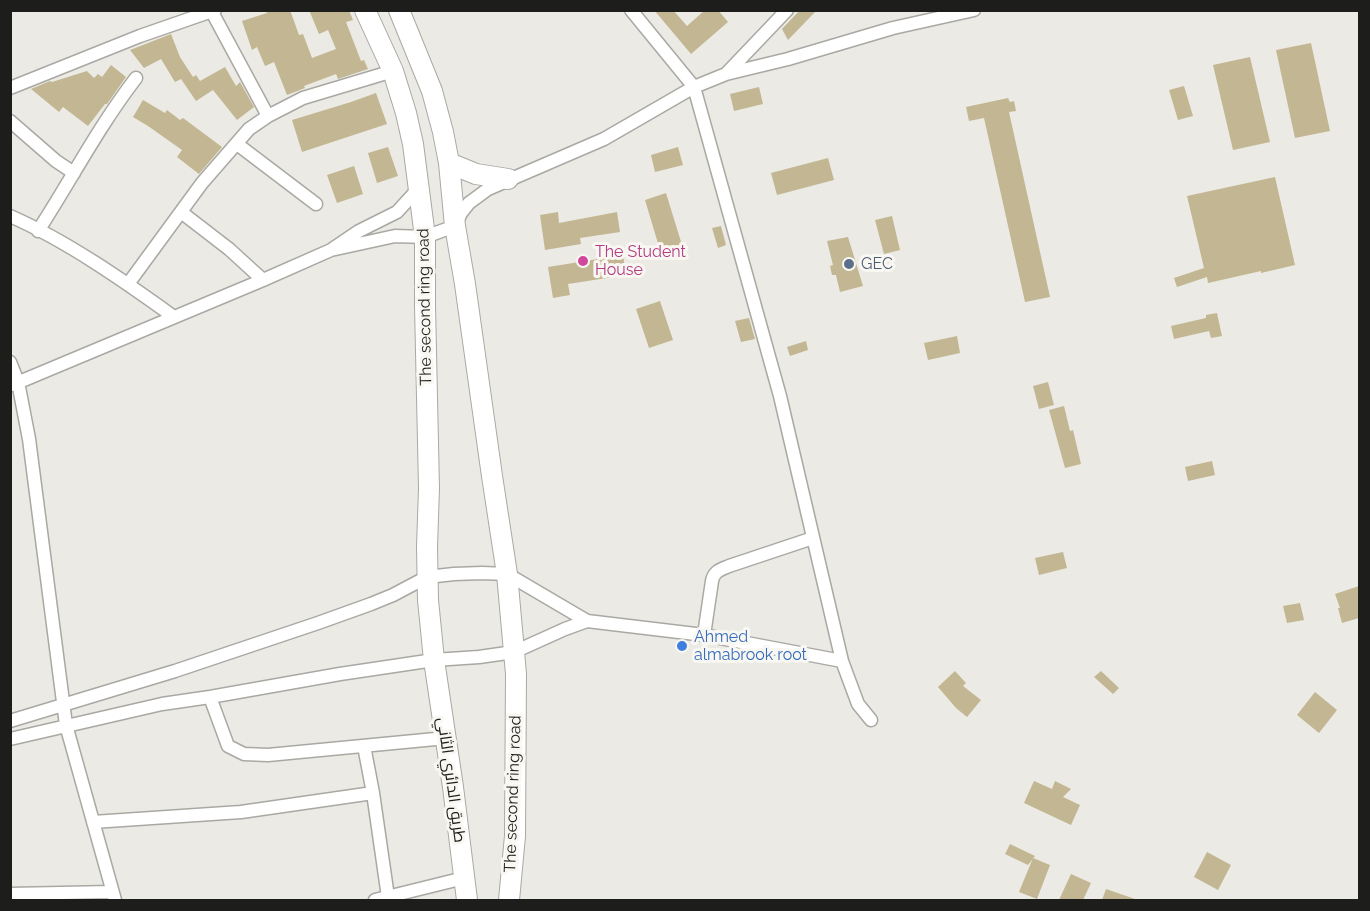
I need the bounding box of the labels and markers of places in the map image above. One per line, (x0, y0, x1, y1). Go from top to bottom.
place label: The Student House (595, 242, 686, 280)
marker: The Student House (576, 254, 590, 268)
place label: GEC (861, 254, 893, 274)
marker: GEC (842, 257, 856, 271)
place label: Ahmed almabrook root (694, 627, 807, 665)
marker: Ahmed almabrook root (675, 639, 689, 653)

